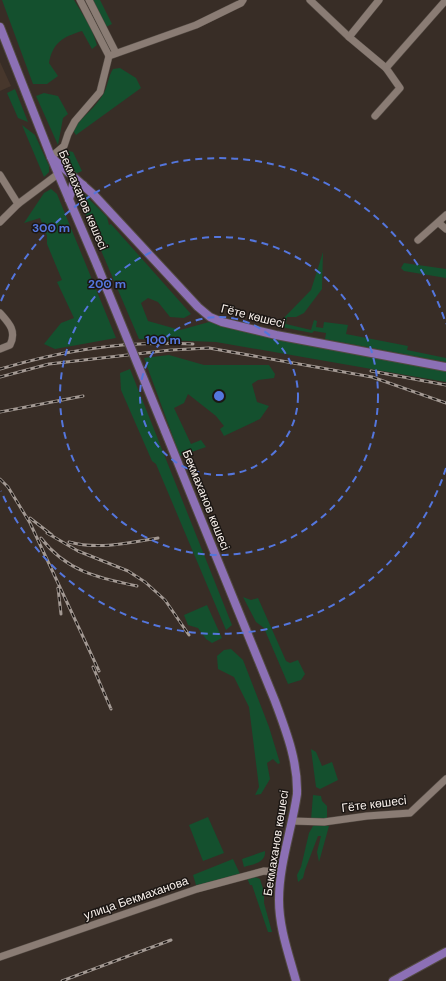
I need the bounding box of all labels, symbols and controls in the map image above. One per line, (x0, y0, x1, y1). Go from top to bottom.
street label: Бекмаханов көшесі (55, 148, 111, 252)
text: 300 m (32, 220, 70, 236)
text: 200 m (88, 276, 126, 292)
street label: Гёте көшесі (219, 300, 287, 332)
text: 100 m (145, 332, 181, 348)
centre of rings (212, 389, 226, 403)
street label: Бекмаханов көшесі (179, 447, 233, 553)
street label: Бекмаханов көшесі (260, 789, 292, 897)
street label: Гёте көшесі (341, 792, 407, 816)
street label: улица Бекмаханова (82, 872, 191, 923)

